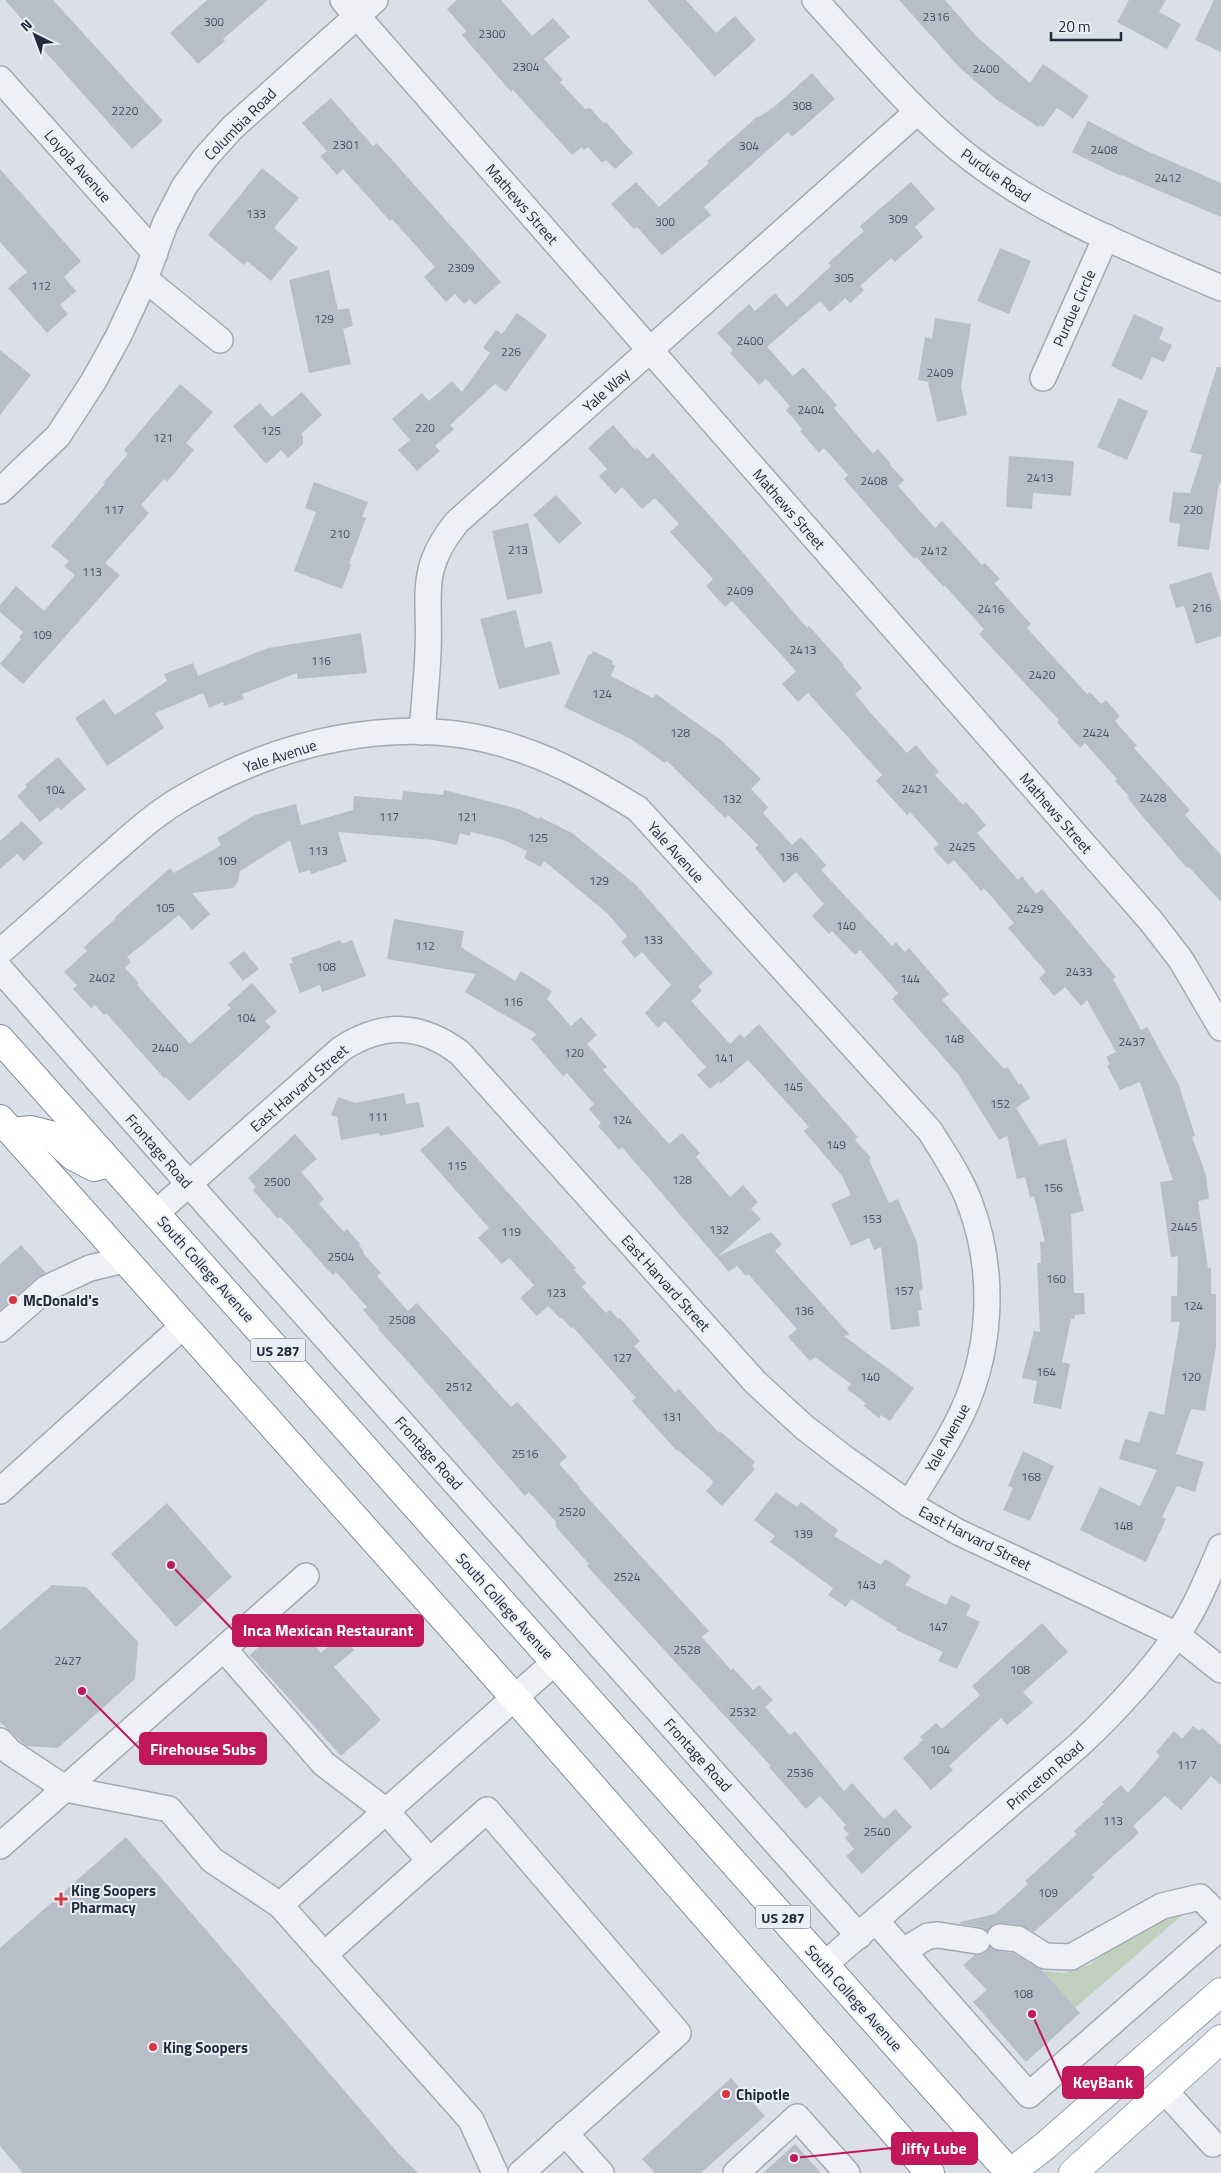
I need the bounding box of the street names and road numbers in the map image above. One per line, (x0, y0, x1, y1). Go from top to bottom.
street label: Columbia Road (199, 83, 281, 165)
street label: Loyola Avenue (39, 124, 117, 208)
street label: Purdue Road (956, 142, 1036, 208)
street label: Mathews Street (480, 158, 564, 250)
street label: Purdue Circle (1047, 266, 1101, 350)
street label: Yale Way (577, 362, 635, 418)
street label: Mathews Street (747, 463, 831, 555)
street label: Yale Avenue (240, 733, 320, 779)
street label: Mathews Street (1014, 767, 1098, 859)
street label: Yale Avenue (642, 816, 710, 888)
street label: East Harvard Street (245, 1038, 354, 1137)
street label: Frontage Road (120, 1109, 198, 1193)
street label: South College Avenue (152, 1211, 260, 1327)
street label: East Harvard Street (616, 1229, 716, 1337)
road number: US 287 (250, 1338, 306, 1362)
street label: Yale Avenue (919, 1399, 975, 1477)
street label: Frontage Road (390, 1411, 468, 1495)
street label: East Harvard Street (915, 1500, 1036, 1577)
street label: South College Avenue (451, 1548, 559, 1664)
street label: Frontage Road (659, 1713, 737, 1797)
street label: Princeton Road (1001, 1735, 1089, 1815)
road number: US 287 (756, 1905, 810, 1928)
street label: South College Avenue (800, 1940, 908, 2056)

